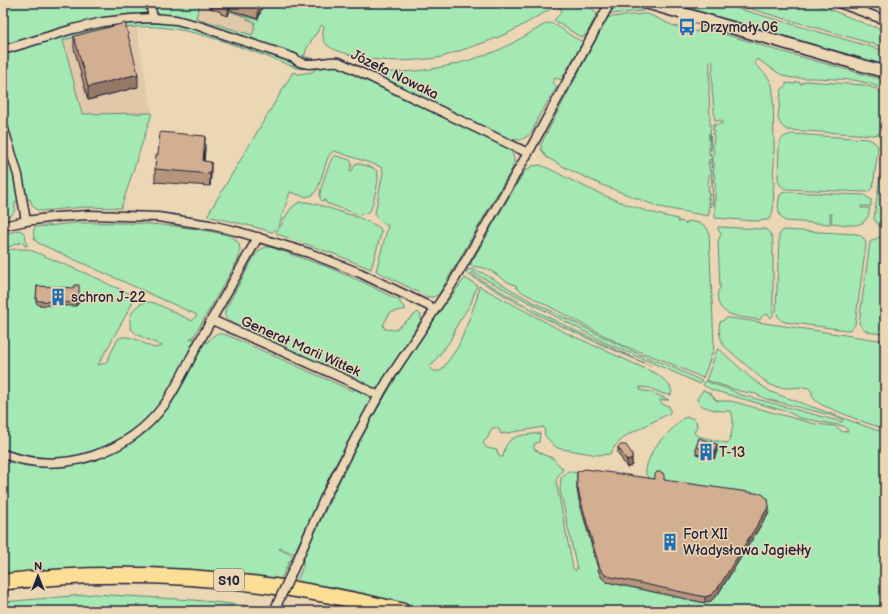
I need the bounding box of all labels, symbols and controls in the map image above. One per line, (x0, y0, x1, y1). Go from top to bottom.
bus stop icon: Drzymały 06 (677, 17, 697, 37)
place label: Drzymały 06 (700, 19, 779, 36)
street label: Józefa Nowaka (348, 46, 441, 103)
building icon: schron J-22 (48, 287, 68, 307)
place label: schron J-22 (71, 289, 147, 306)
street label: Generał Marii Wittek (238, 312, 363, 381)
building icon: T-13 (696, 442, 716, 462)
place label: T-13 (719, 444, 745, 461)
place label: Fort XII Władysława Jagiełły (683, 526, 812, 559)
building icon: Fort XII Władysława Jagiełły (660, 532, 680, 552)
north arrow (18, 556, 58, 596)
text: N (34, 560, 42, 573)
road number: S10 (214, 569, 244, 591)

